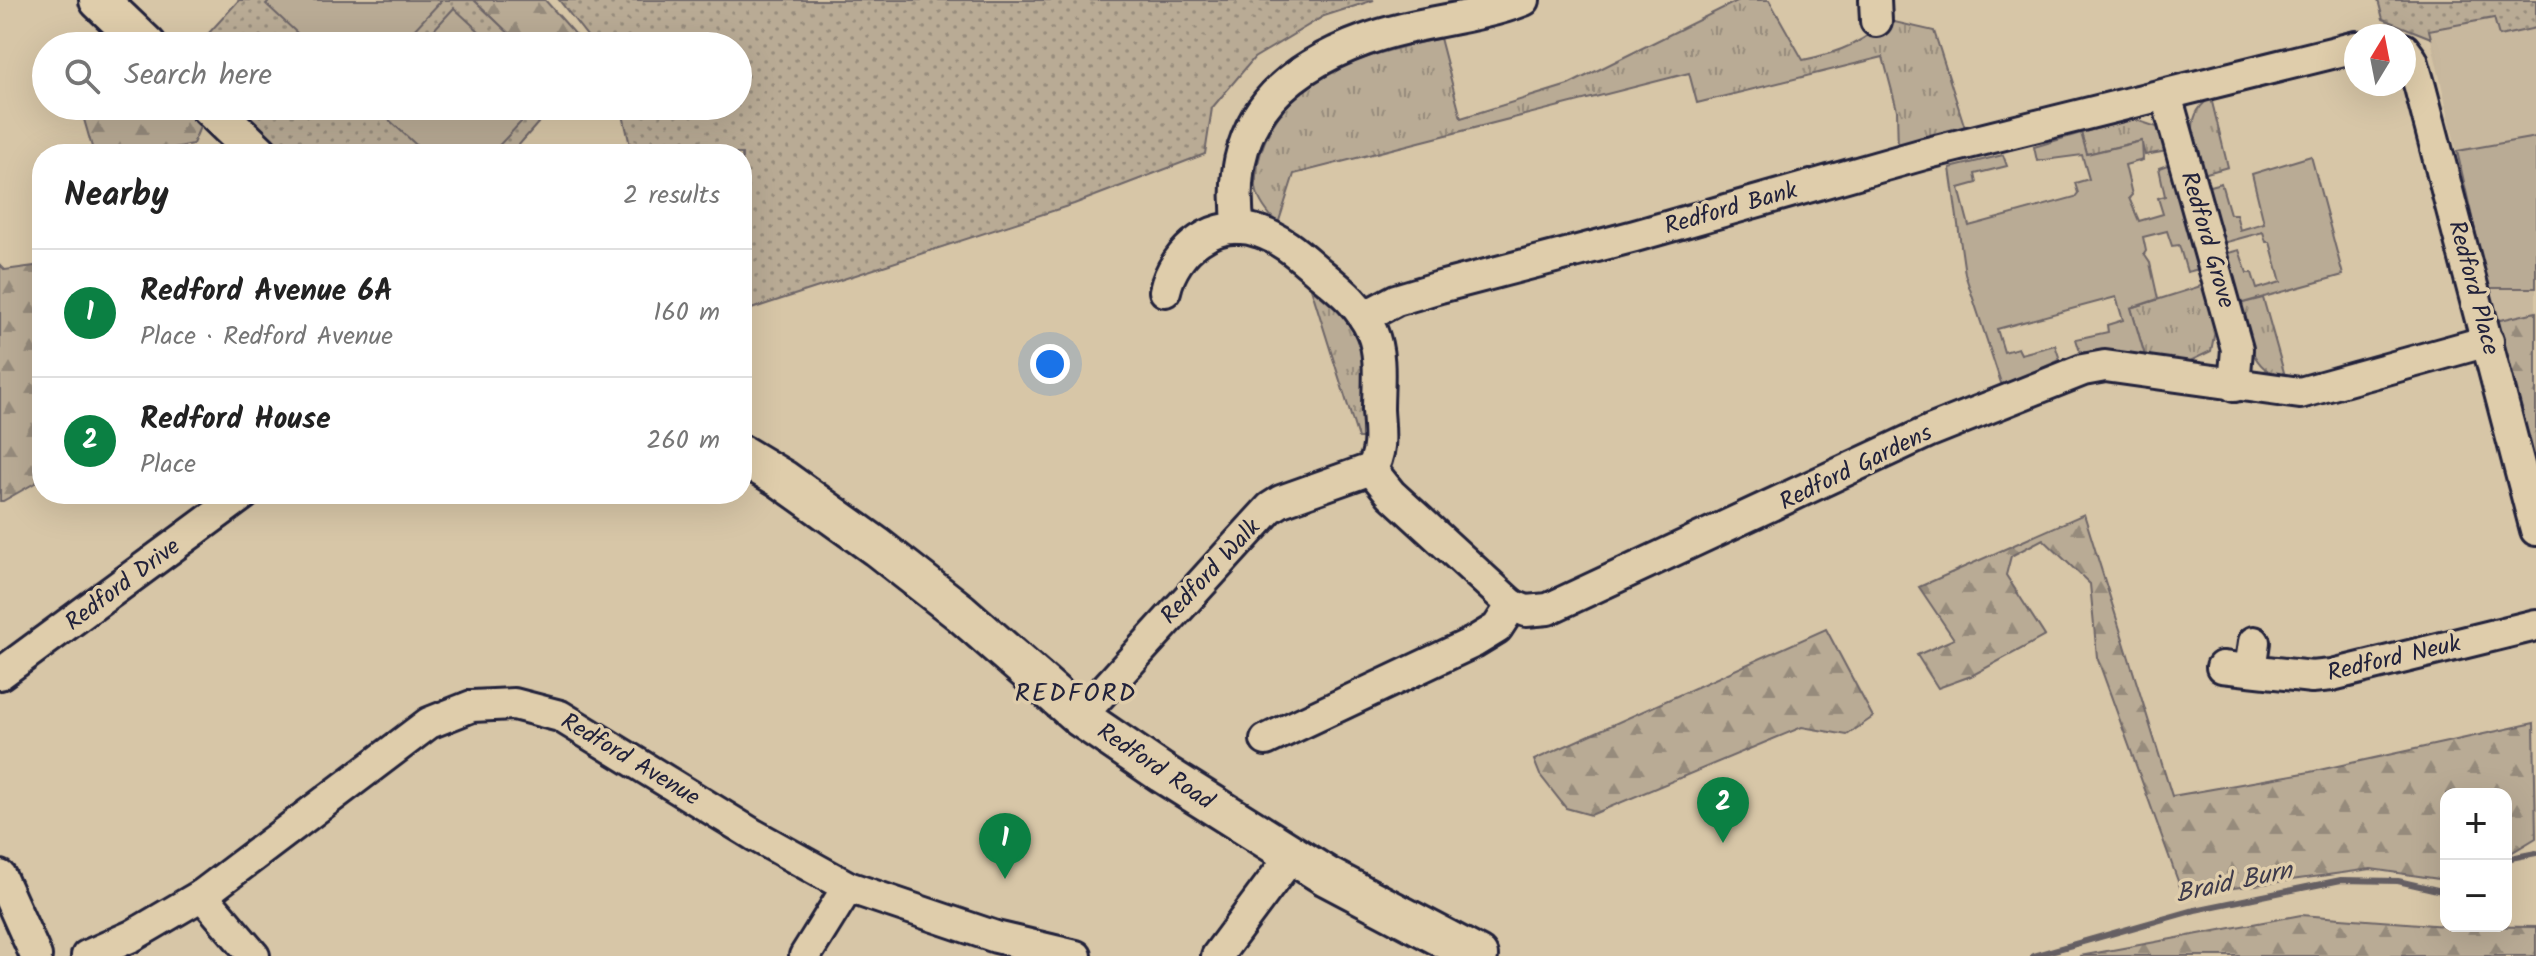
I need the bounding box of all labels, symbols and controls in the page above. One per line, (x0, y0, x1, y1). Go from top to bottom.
north arrow (2344, 24, 2416, 96)
search box (32, 32, 752, 120)
text: Search here (124, 52, 272, 100)
icon: search (60, 54, 104, 98)
street label: Redford Grove (2169, 167, 2245, 313)
text: Nearby (64, 169, 169, 223)
street label: Redford Bank (1660, 171, 1803, 247)
text: 2 results (623, 175, 720, 217)
street label: Redford Place (2436, 216, 2510, 360)
text: Redford Avenue 6A (140, 268, 393, 316)
text: 1 (86, 292, 94, 334)
text: 160 m (653, 292, 720, 334)
text: Place · Redford Avenue (140, 316, 393, 358)
your location (1030, 344, 1070, 384)
text: Redford House (140, 396, 331, 444)
street label: Redford Gardens (1773, 414, 1939, 522)
text: 2 (82, 420, 98, 462)
text: 260 m (646, 420, 720, 462)
text: Place (140, 444, 196, 486)
street label: Redford Walk (1151, 509, 1271, 634)
street label: Redford Drive (57, 528, 189, 642)
street label: Redford Neuk (2323, 625, 2465, 693)
district label: REDFORD (1015, 673, 1137, 715)
street label: Redford Avenue (553, 703, 707, 817)
street label: Redford Road (1088, 713, 1222, 821)
pin: 2 (1697, 777, 1749, 843)
map controls (2440, 788, 2512, 932)
button: + (2440, 788, 2512, 860)
pin: 1 (979, 813, 1031, 879)
water label: Braid Burn (2172, 850, 2298, 916)
button: − (2440, 860, 2512, 932)

